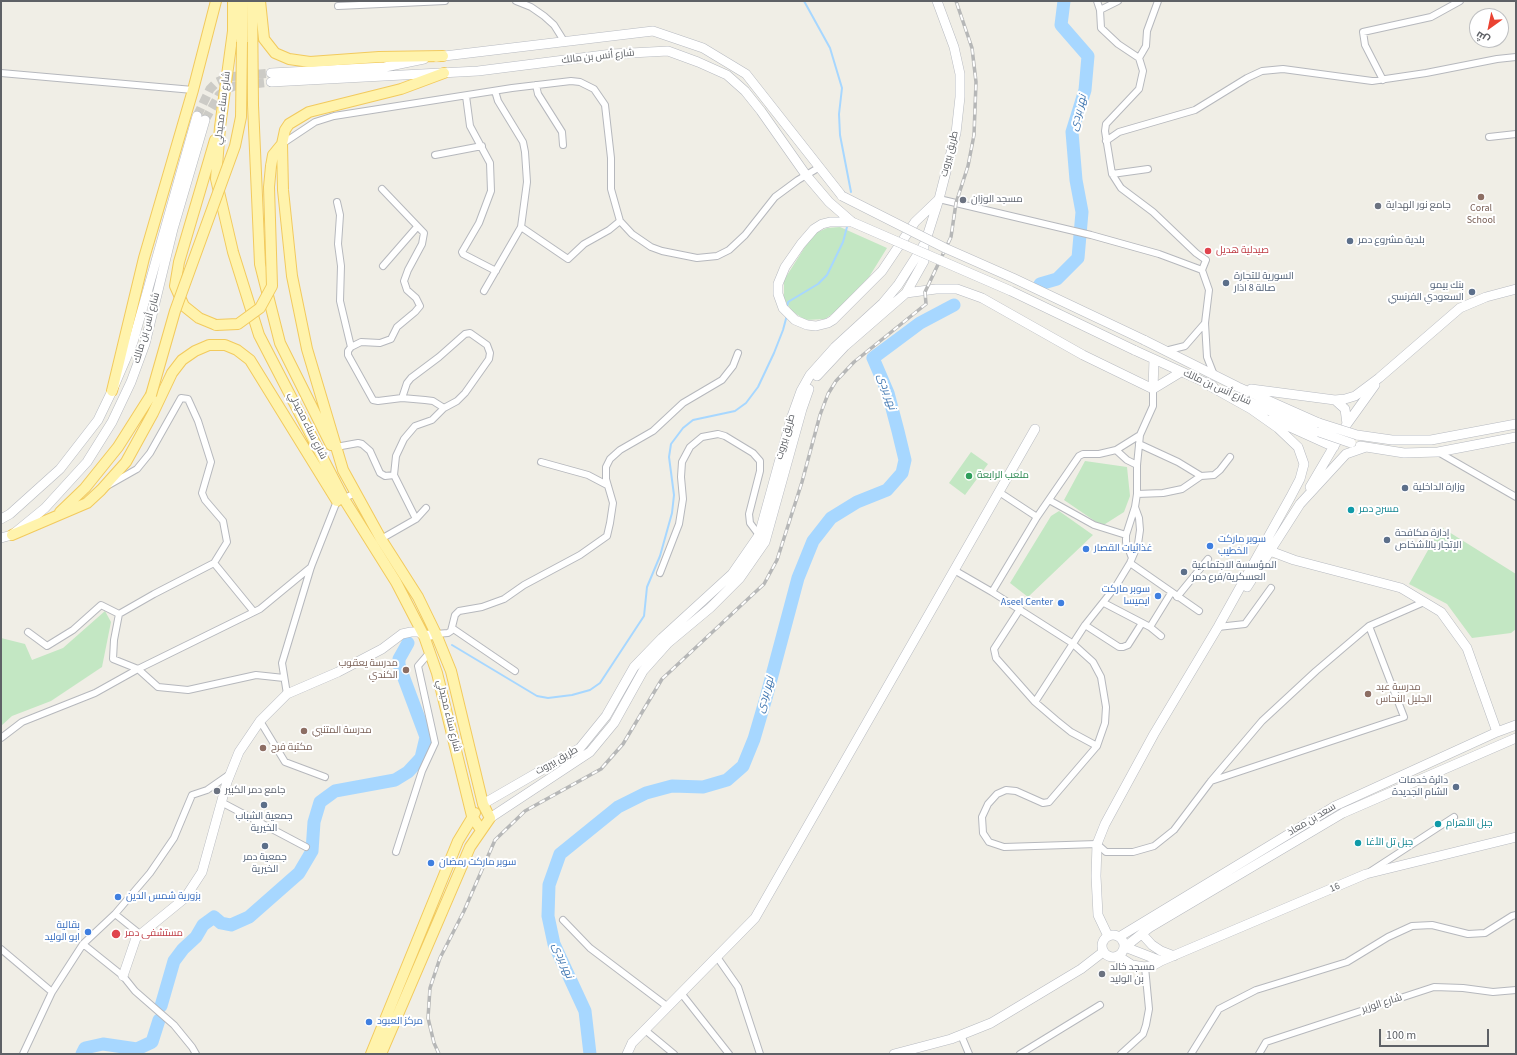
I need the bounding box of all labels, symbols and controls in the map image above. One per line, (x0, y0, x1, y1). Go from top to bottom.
north arrow (1469, 8, 1509, 48)
text: ش (1473, 28, 1493, 48)
street label: شارع أنس بن مالك (561, 47, 635, 67)
street label: شارع سناء محيدلي (213, 71, 233, 145)
water label: نهر بردى (1068, 93, 1090, 133)
street label: طريق بيروت (939, 130, 961, 178)
marker: Coral School (1476, 192, 1486, 202)
place label: مسجد الوزان (971, 194, 1023, 206)
marker: مسجد الوزان (958, 195, 968, 205)
place label: جامع نور الهداية (1386, 200, 1451, 212)
marker: جامع نور الهداية (1373, 201, 1383, 211)
place label: Coral School (1467, 203, 1495, 226)
place label: بلدية مشروع دمر (1358, 235, 1425, 247)
marker: بلدية مشروع دمر (1345, 236, 1355, 246)
place label: صيدلية هديل (1216, 245, 1269, 257)
marker: صيدلية هديل (1203, 246, 1213, 256)
place label: السورية للتجارة صالة 8 اذار (1234, 271, 1294, 294)
marker: السورية للتجارة صالة 8 اذار (1221, 278, 1231, 288)
place label: بنك بيمو السعودي الفرنسي (1388, 280, 1464, 304)
marker: بنك بيمو السعودي الفرنسي (1467, 287, 1477, 297)
street label: شارع أنس بن مالك (131, 291, 163, 365)
street label: شارع أنس بن مالك (1181, 368, 1253, 408)
water label: نهر بردى (874, 372, 898, 412)
street label: شارع سناء محيدلي (285, 390, 329, 462)
street label: طريق بيروت (774, 413, 798, 461)
place label: ملعب الرابعة (977, 470, 1029, 482)
marker: ملعب الرابعة (964, 471, 974, 481)
place label: وزارة الداخلية (1413, 482, 1465, 494)
marker: وزارة الداخلية (1400, 483, 1410, 493)
place label: مسرح دمر (1359, 504, 1399, 516)
marker: مسرح دمر (1346, 505, 1356, 515)
place label: إدارة مكافحة الإتجار بالأشخاص (1395, 528, 1462, 552)
place label: سوبر ماركت الخطيب (1218, 534, 1266, 558)
marker: إدارة مكافحة الإتجار بالأشخاص (1382, 535, 1392, 545)
marker: سوبر ماركت الخطيب (1205, 541, 1215, 551)
place label: غذائيات القصار (1094, 543, 1152, 555)
marker: غذائيات القصار (1081, 544, 1091, 554)
place label: المؤسسة الاجتماعية العسكرية/فرع دمر (1192, 560, 1277, 584)
marker: المؤسسة الاجتماعية العسكرية/فرع دمر (1179, 567, 1189, 577)
place label: سوبر ماركت ايميسا (1102, 584, 1150, 608)
marker: سوبر ماركت ايميسا (1153, 591, 1163, 601)
place label: Aseel Center (1001, 597, 1053, 609)
marker: Aseel Center (1056, 598, 1066, 608)
place label: مدرسة يعقوب الكندي (338, 658, 398, 682)
marker: مدرسة يعقوب الكندي (401, 665, 411, 675)
water label: نهر بردى (754, 675, 778, 715)
street label: شارع سناء محيدلي (433, 679, 463, 753)
place label: مدرسة عبد الجليل النحاس (1376, 682, 1432, 706)
marker: مدرسة عبد الجليل النحاس (1363, 689, 1373, 699)
place label: مدرسة المتنبي (312, 725, 372, 737)
marker: مدرسة المتنبي (299, 726, 309, 736)
place label: مكتبة فرح (271, 742, 313, 754)
marker: مكتبة فرح (258, 743, 268, 753)
street label: طريق بيروت (534, 744, 580, 778)
place label: دائرة خدمات الشام الجديدة (1392, 775, 1448, 798)
marker: دائرة خدمات الشام الجديدة (1451, 782, 1461, 792)
place label: جامع دمر الكبير (225, 785, 285, 797)
marker: جامع دمر الكبير (212, 786, 222, 796)
marker: جمعية الشباب الخيرية (259, 800, 269, 810)
street label: سعد بن معاذ (1286, 801, 1338, 839)
place label: جمعية الشباب الخيرية (235, 811, 293, 834)
place label: جبل الأهرام (1446, 818, 1493, 830)
marker: جبل الأهرام (1433, 819, 1443, 829)
place label: جبل تل الأغا (1366, 837, 1413, 849)
marker: جبل تل الأغا (1353, 838, 1363, 848)
marker: جمعية دمر الخيرية (260, 841, 270, 851)
place label: جمعية دمر الخيرية (243, 852, 287, 876)
place label: سوبر ماركت رمضان (439, 857, 516, 869)
marker: سوبر ماركت رمضان (426, 858, 436, 868)
street label: 16 (1328, 880, 1342, 896)
place label: بزورية شمس الدين (126, 891, 201, 903)
marker: بزورية شمس الدين (113, 892, 123, 902)
place label: بقالية ابو الوليد (45, 920, 80, 944)
marker: بقالية ابو الوليد (83, 927, 93, 937)
marker: مستشفى دمر (110, 928, 122, 940)
place label: مستشفى دمر (125, 928, 183, 940)
water label: نهر بردى (549, 941, 575, 981)
place label: مسجد خالد بن الوليد (1110, 962, 1155, 986)
marker: مسجد خالد بن الوليد (1097, 969, 1107, 979)
street label: شارع الوزير (1360, 992, 1404, 1016)
place label: مركز العبود (377, 1016, 423, 1028)
marker: مركز العبود (364, 1017, 374, 1027)
scale bar (1381, 1021, 1491, 1047)
text: 100 m (1386, 1027, 1416, 1044)

